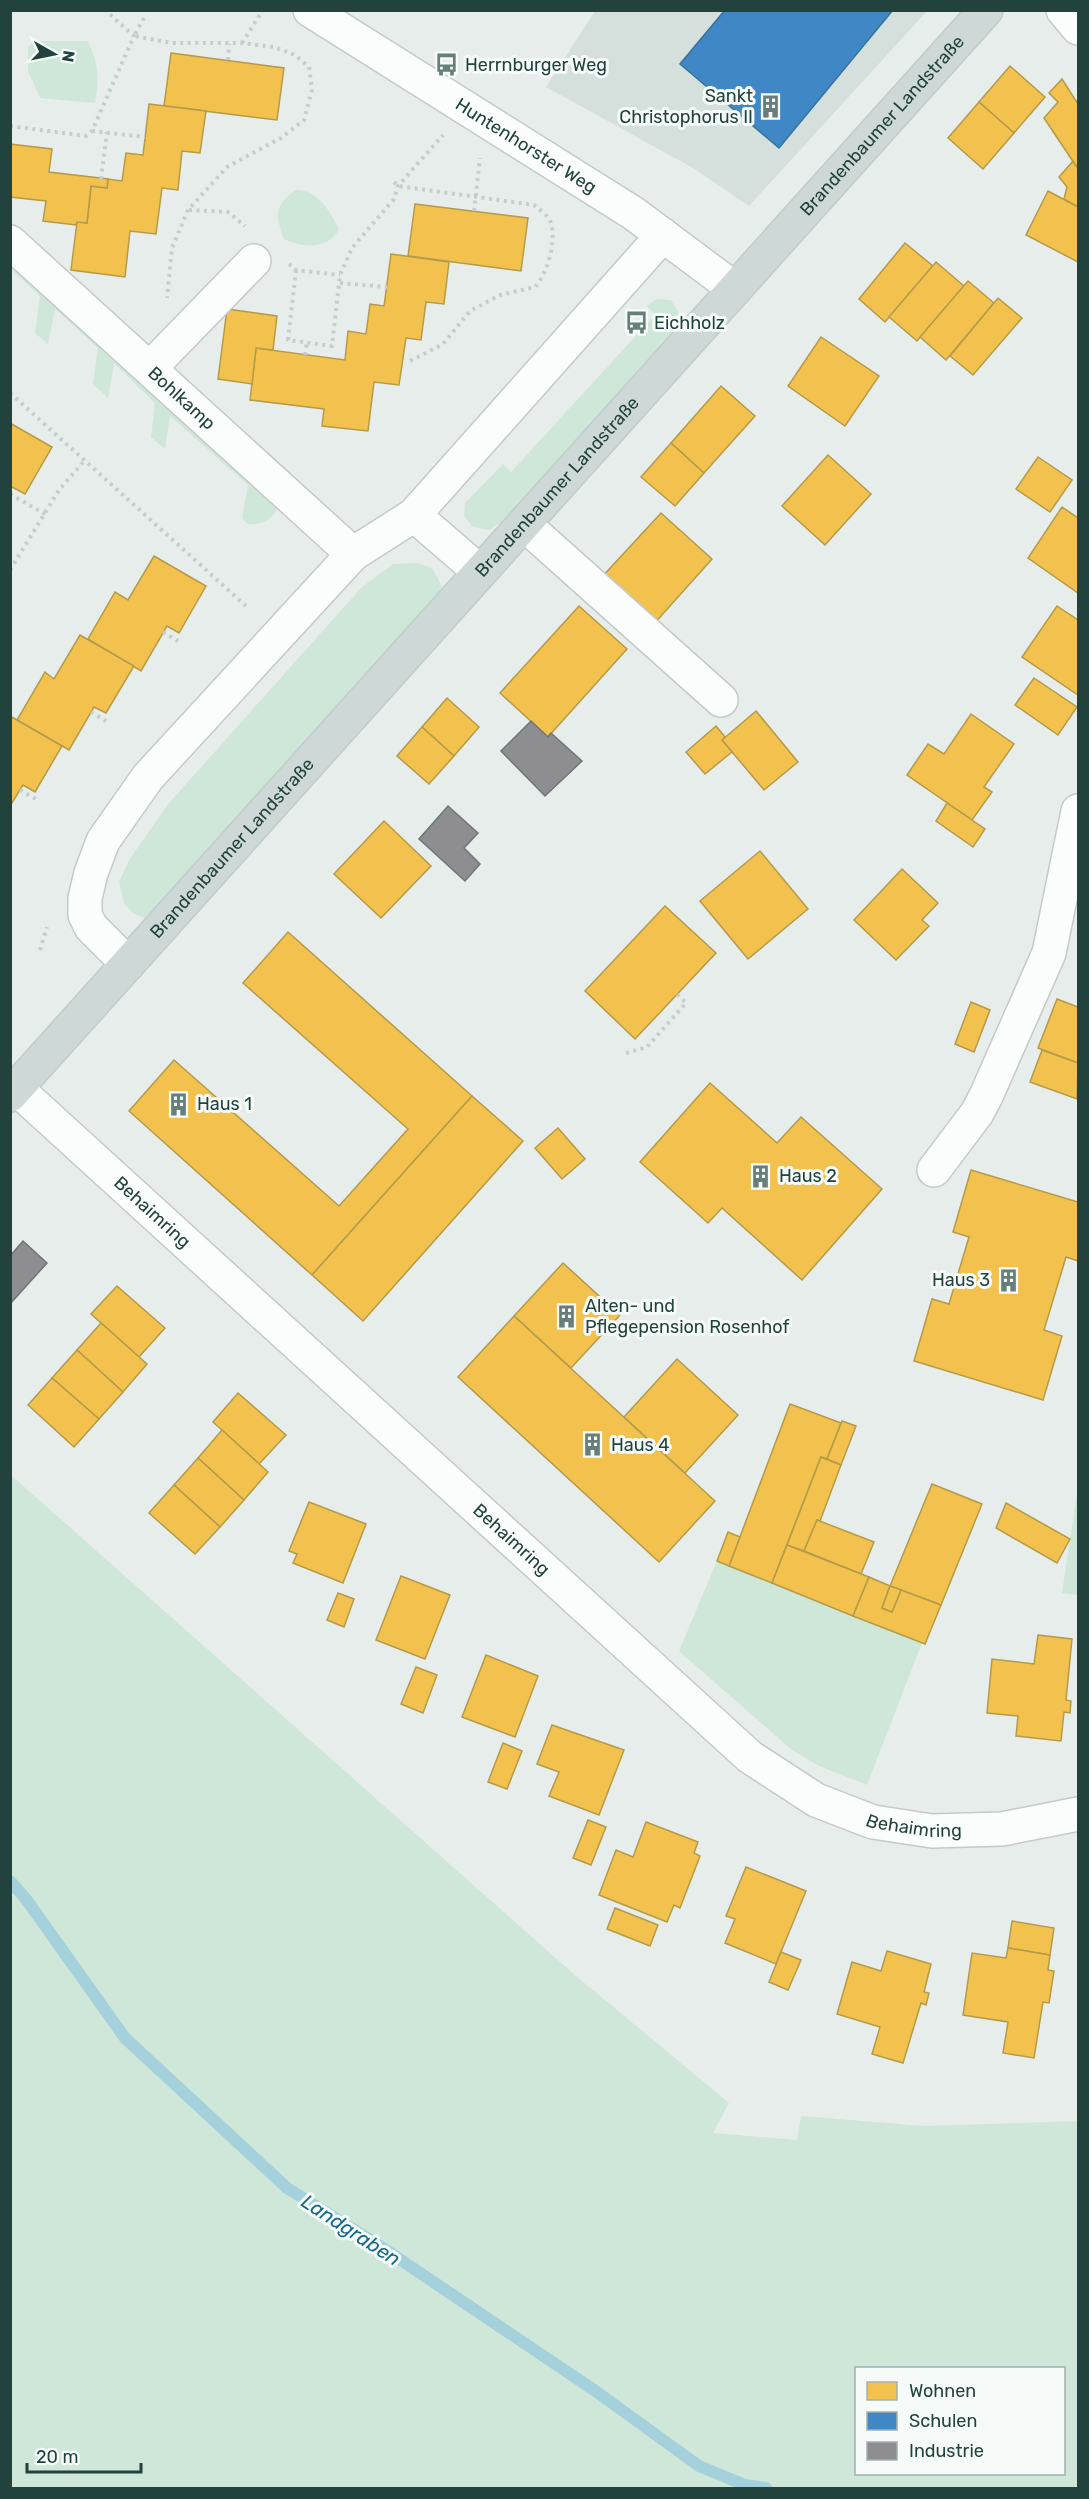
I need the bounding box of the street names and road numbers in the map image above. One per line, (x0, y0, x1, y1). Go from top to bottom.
street label: Brandenbaumer Landstraße (795, 31, 969, 220)
street label: Huntenhorster Weg (451, 93, 601, 198)
street label: Bohlkamp (143, 362, 220, 434)
street label: Brandenbaumer Landstraße (470, 392, 644, 582)
street label: Brandenbaumer Landstraße (145, 753, 319, 943)
street label: Behaimring (109, 1172, 195, 1253)
street label: Behaimring (468, 1499, 554, 1580)
street label: Behaimring (863, 1809, 962, 1842)

